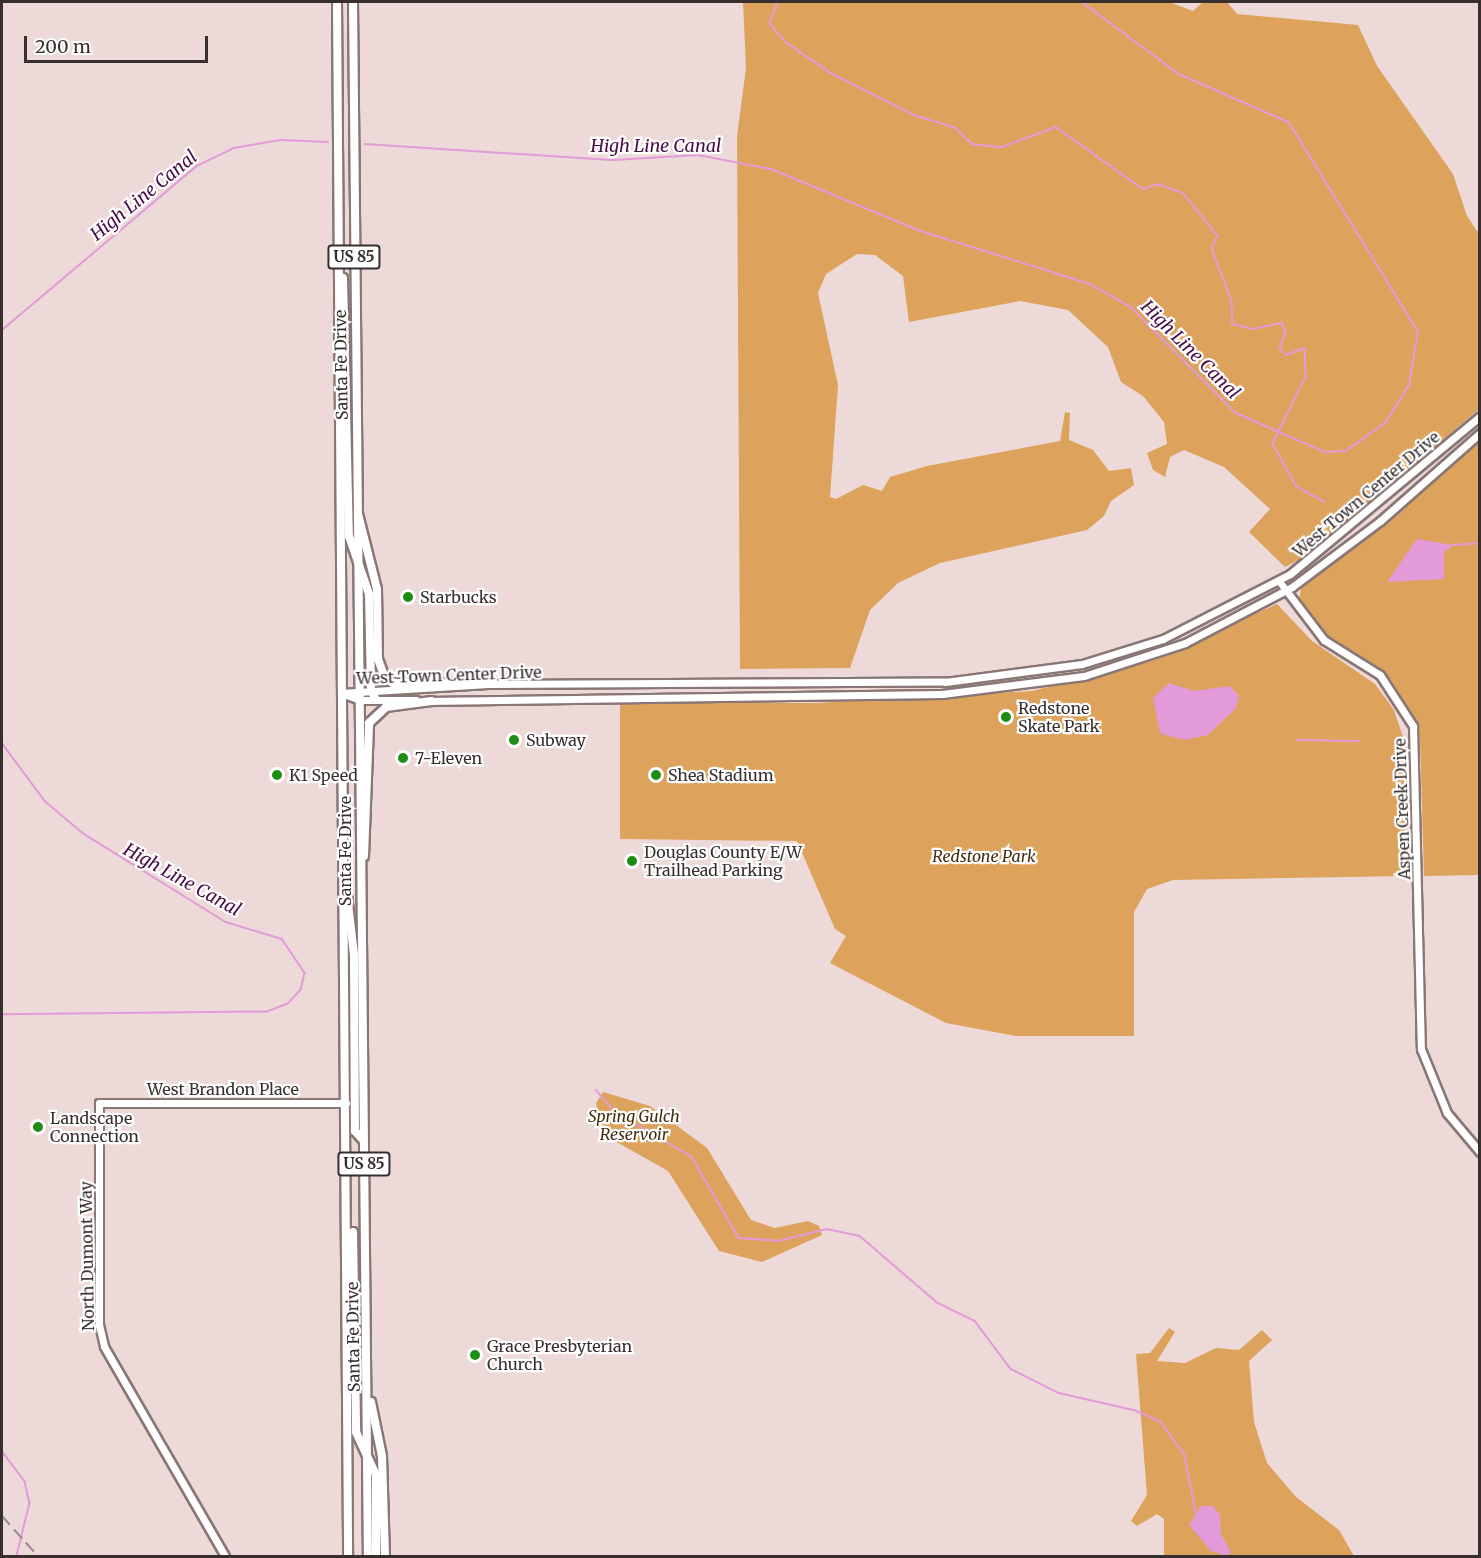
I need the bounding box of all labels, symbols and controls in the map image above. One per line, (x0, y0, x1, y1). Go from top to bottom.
scale bar (27, 24, 212, 62)
text: 200 m (35, 35, 91, 58)
water label: High Line Canal (591, 135, 721, 157)
water label: High Line Canal (86, 146, 202, 246)
road number: US 85 (327, 245, 381, 269)
water label: High Line Canal (1136, 296, 1244, 404)
street label: Santa Fe Drive (330, 310, 352, 420)
street label: West Town Center Drive (1289, 427, 1443, 561)
place label: Starbucks (420, 587, 497, 607)
marker: Starbucks (401, 590, 415, 604)
street label: West Town Center Drive (356, 662, 542, 688)
place label: Redstone Skate Park (1018, 698, 1100, 736)
marker: Redstone Skate Park (999, 710, 1013, 724)
place label: Subway (526, 730, 586, 750)
marker: Subway (507, 733, 521, 747)
street label: Aspen Creek Drive (1390, 738, 1414, 880)
place label: 7-Eleven (415, 748, 482, 768)
marker: 7-Eleven (396, 751, 410, 765)
place label: K1 Speed (289, 765, 358, 785)
place label: Shea Stadium (668, 765, 774, 785)
marker: K1 Speed (270, 768, 284, 782)
marker: Shea Stadium (649, 768, 663, 782)
street label: Santa Fe Drive (335, 796, 355, 906)
water label: High Line Canal (120, 839, 244, 921)
place label: Douglas County E/W Trailhead Parking (644, 842, 802, 880)
park label: Redstone Park (932, 846, 1036, 866)
marker: Douglas County E/W Trailhead Parking (625, 854, 639, 868)
street label: West Brandon Place (147, 1079, 299, 1099)
park label: Spring Gulch Reservoir (588, 1106, 680, 1144)
place label: Landscape Connection (50, 1108, 139, 1146)
marker: Landscape Connection (31, 1120, 45, 1134)
road number: US 85 (337, 1152, 391, 1176)
street label: North Dumont Way (76, 1181, 98, 1331)
street label: Santa Fe Drive (342, 1282, 364, 1392)
place label: Grace Presbyterian Church (487, 1336, 632, 1374)
marker: Grace Presbyterian Church (468, 1348, 482, 1362)

